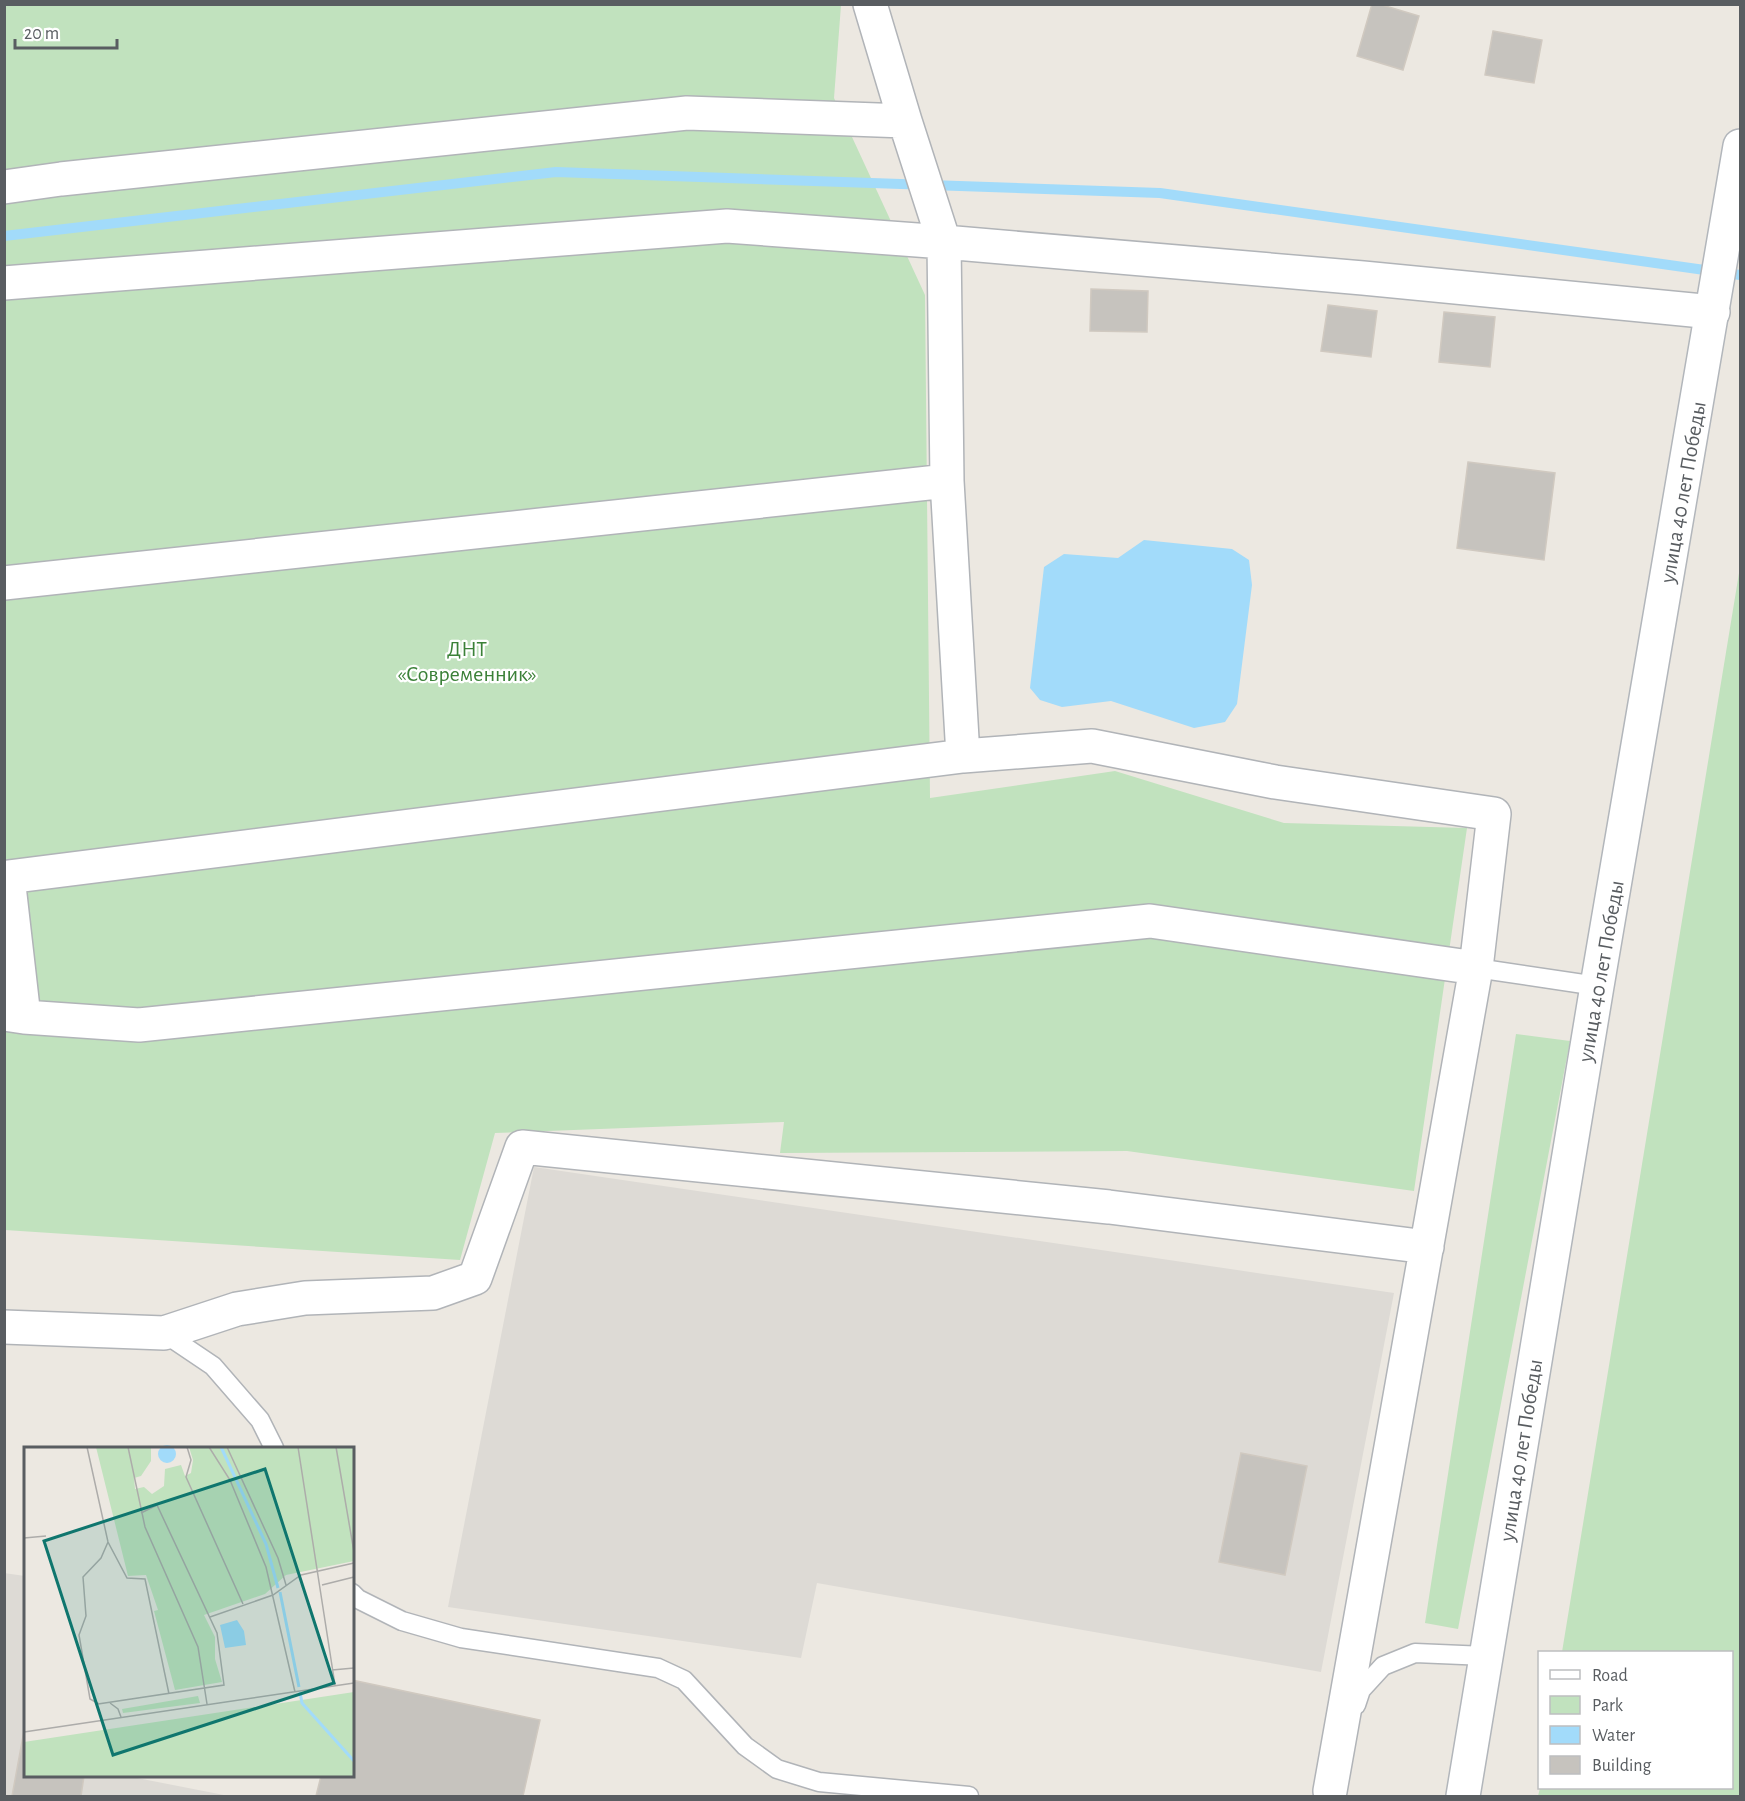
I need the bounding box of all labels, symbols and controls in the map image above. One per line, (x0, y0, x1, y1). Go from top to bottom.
scale bar (15, 12, 117, 50)
text: 20 m (24, 25, 59, 43)
street label: улица 40 лет Победы (1656, 400, 1710, 586)
park label: ДНТ «Современник» (397, 638, 537, 685)
street label: улица 40 лет Победы (1574, 879, 1628, 1065)
street label: улица 40 лет Победы (1496, 1358, 1546, 1544)
inset map (24, 1447, 354, 1777)
legend (1538, 1651, 1733, 1789)
text: Road (1592, 1667, 1628, 1685)
text: Park (1592, 1697, 1624, 1715)
text: Water (1592, 1727, 1635, 1745)
text: Building (1592, 1757, 1652, 1775)

